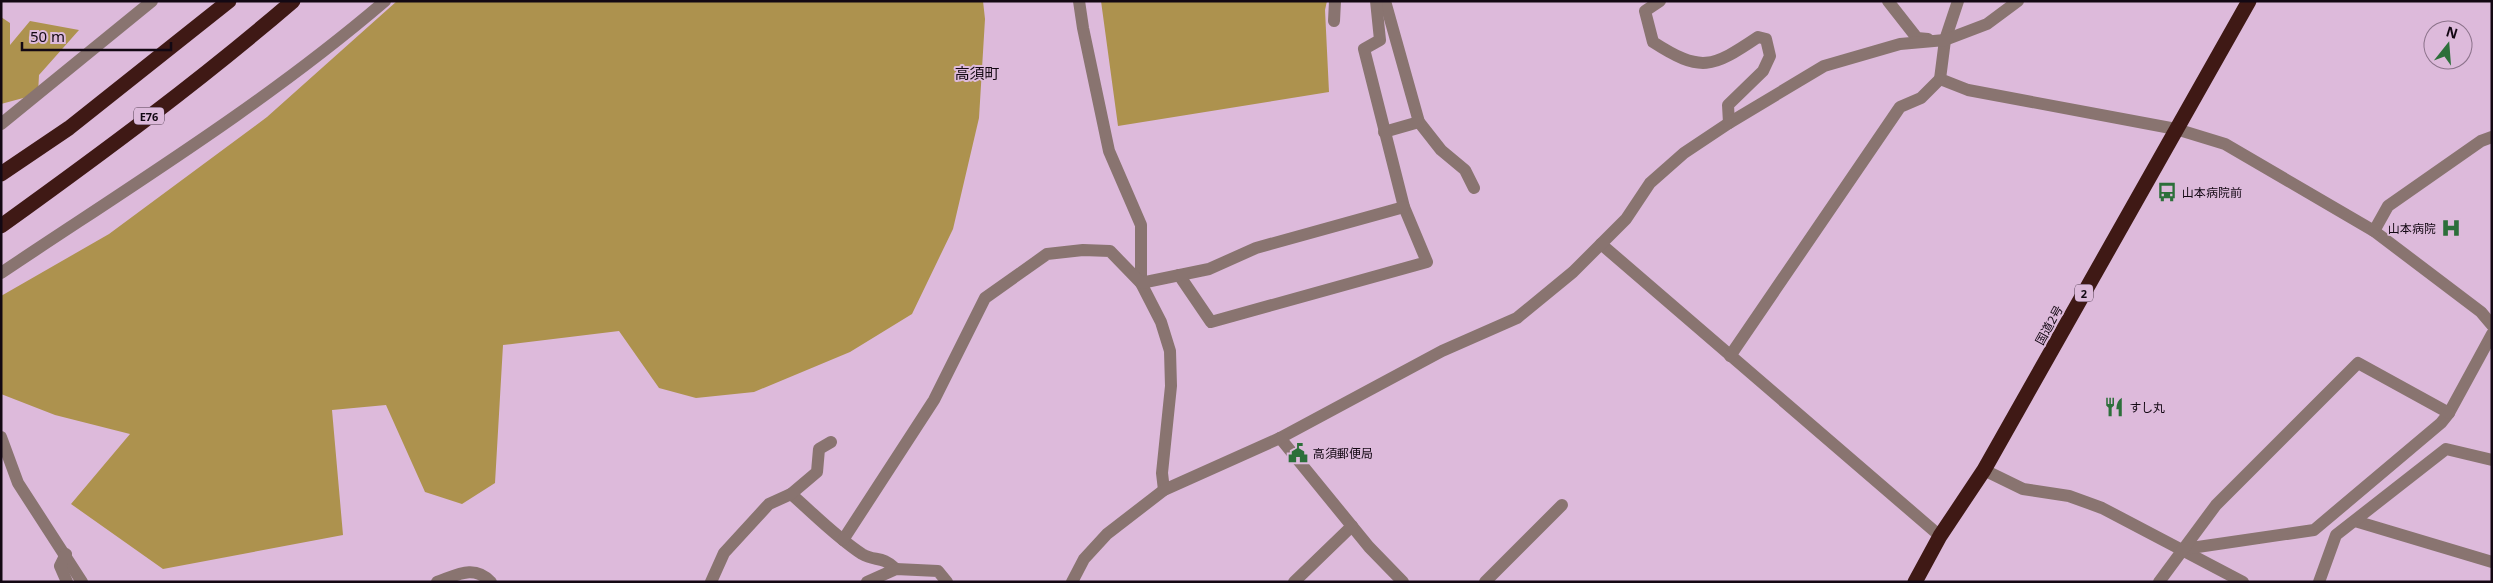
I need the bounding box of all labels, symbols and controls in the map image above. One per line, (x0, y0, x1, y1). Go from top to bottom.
scale bar (22, 20, 171, 52)
north arrow (2423, 20, 2473, 70)
text: N (2444, 21, 2460, 43)
text: 50 m (30, 26, 65, 46)
district label: 高須町 (954, 63, 1000, 83)
road number: E76 (134, 108, 164, 124)
bus stop icon: 山本病院前 (2156, 181, 2178, 203)
place label: 山本病院前 (2182, 184, 2242, 201)
hospital icon: 山本病院 (2440, 217, 2462, 239)
place label: 山本病院 (2388, 220, 2436, 237)
road number: 2 (2075, 284, 2093, 302)
street label: 国道2号 (2031, 302, 2067, 348)
restaurant icon: すし丸 (2103, 396, 2125, 418)
place label: すし丸 (2129, 399, 2165, 416)
public building icon: 高須郵便局 (1287, 442, 1309, 464)
place label: 高須郵便局 (1313, 445, 1373, 462)

